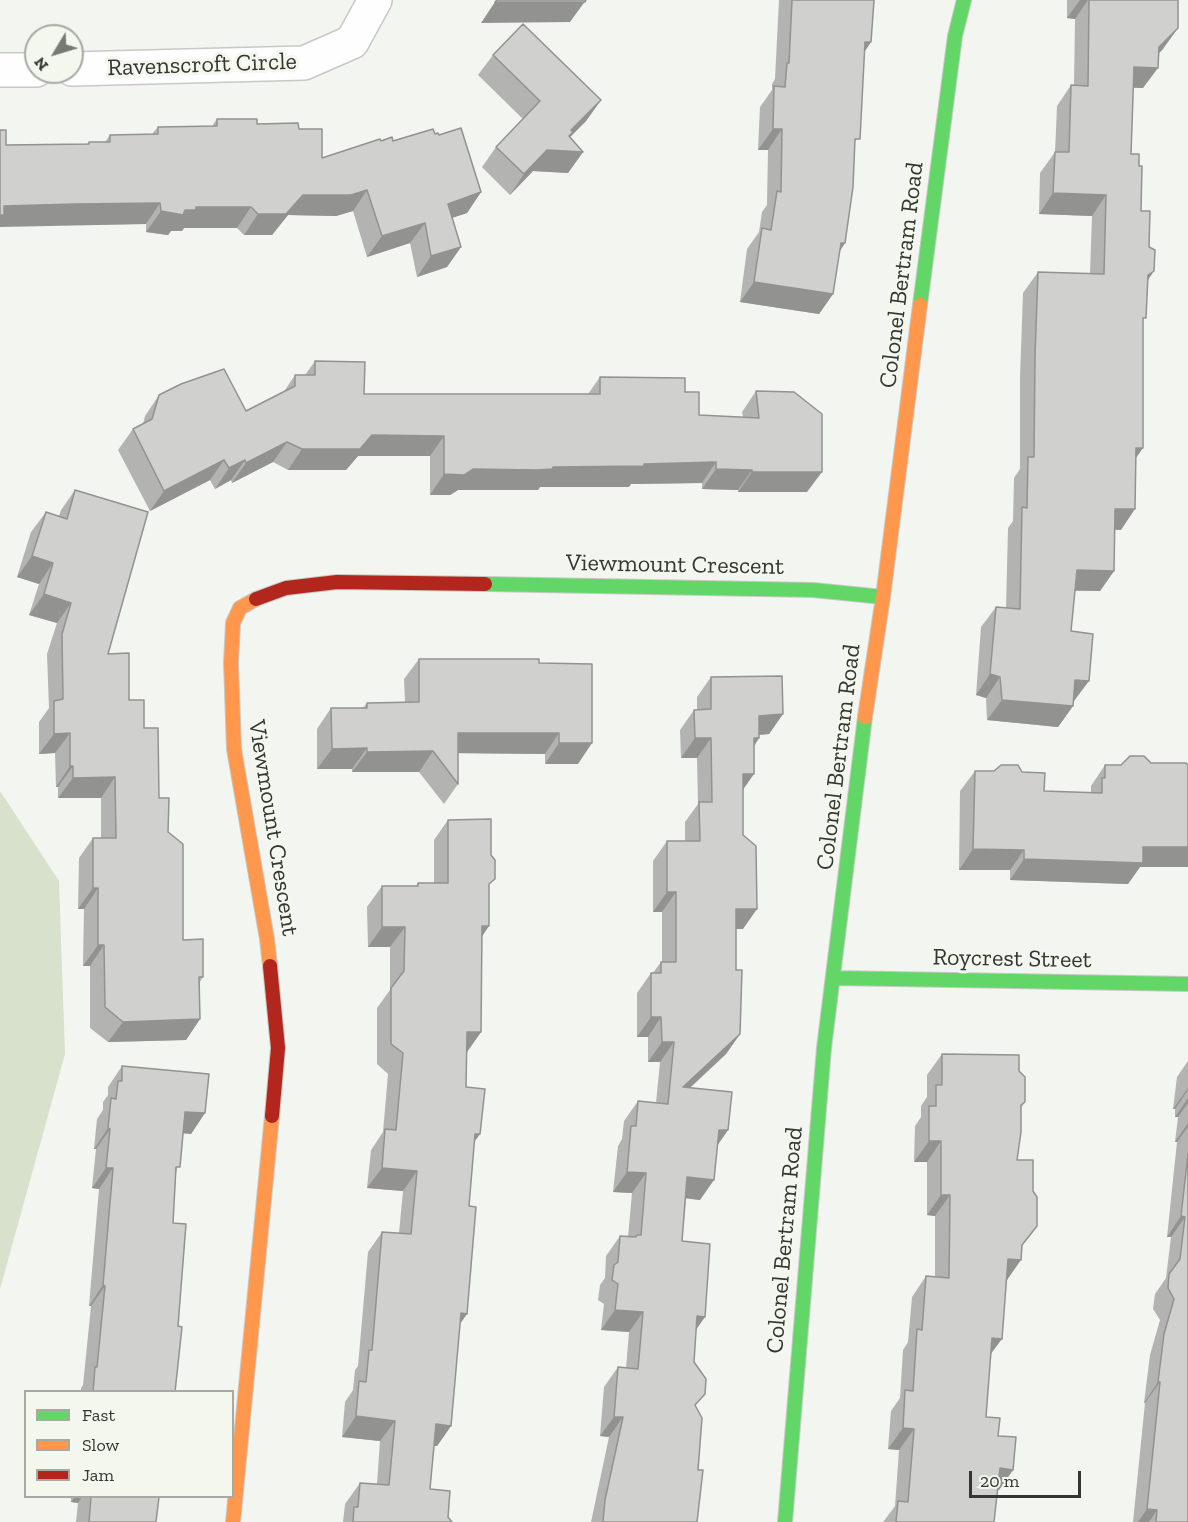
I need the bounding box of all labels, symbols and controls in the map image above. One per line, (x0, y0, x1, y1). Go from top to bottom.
north arrow (24, 24, 84, 84)
street label: Ravenscroft Circle (107, 47, 297, 83)
text: N (30, 54, 52, 75)
street label: Colonel Bertram Road (874, 160, 930, 390)
street label: Viewmount Crescent (566, 549, 784, 581)
street label: Colonel Bertram Road (811, 642, 867, 872)
street label: Viewmount Crescent (242, 718, 304, 938)
street label: Roycrest Street (932, 943, 1092, 975)
street label: Colonel Bertram Road (761, 1125, 809, 1355)
legend (24, 1390, 234, 1498)
text: Fast (82, 1404, 115, 1426)
text: Slow (82, 1434, 119, 1456)
scale bar (972, 1459, 1084, 1497)
text: Jam (82, 1464, 114, 1486)
text: 20 m (980, 1470, 1019, 1492)

